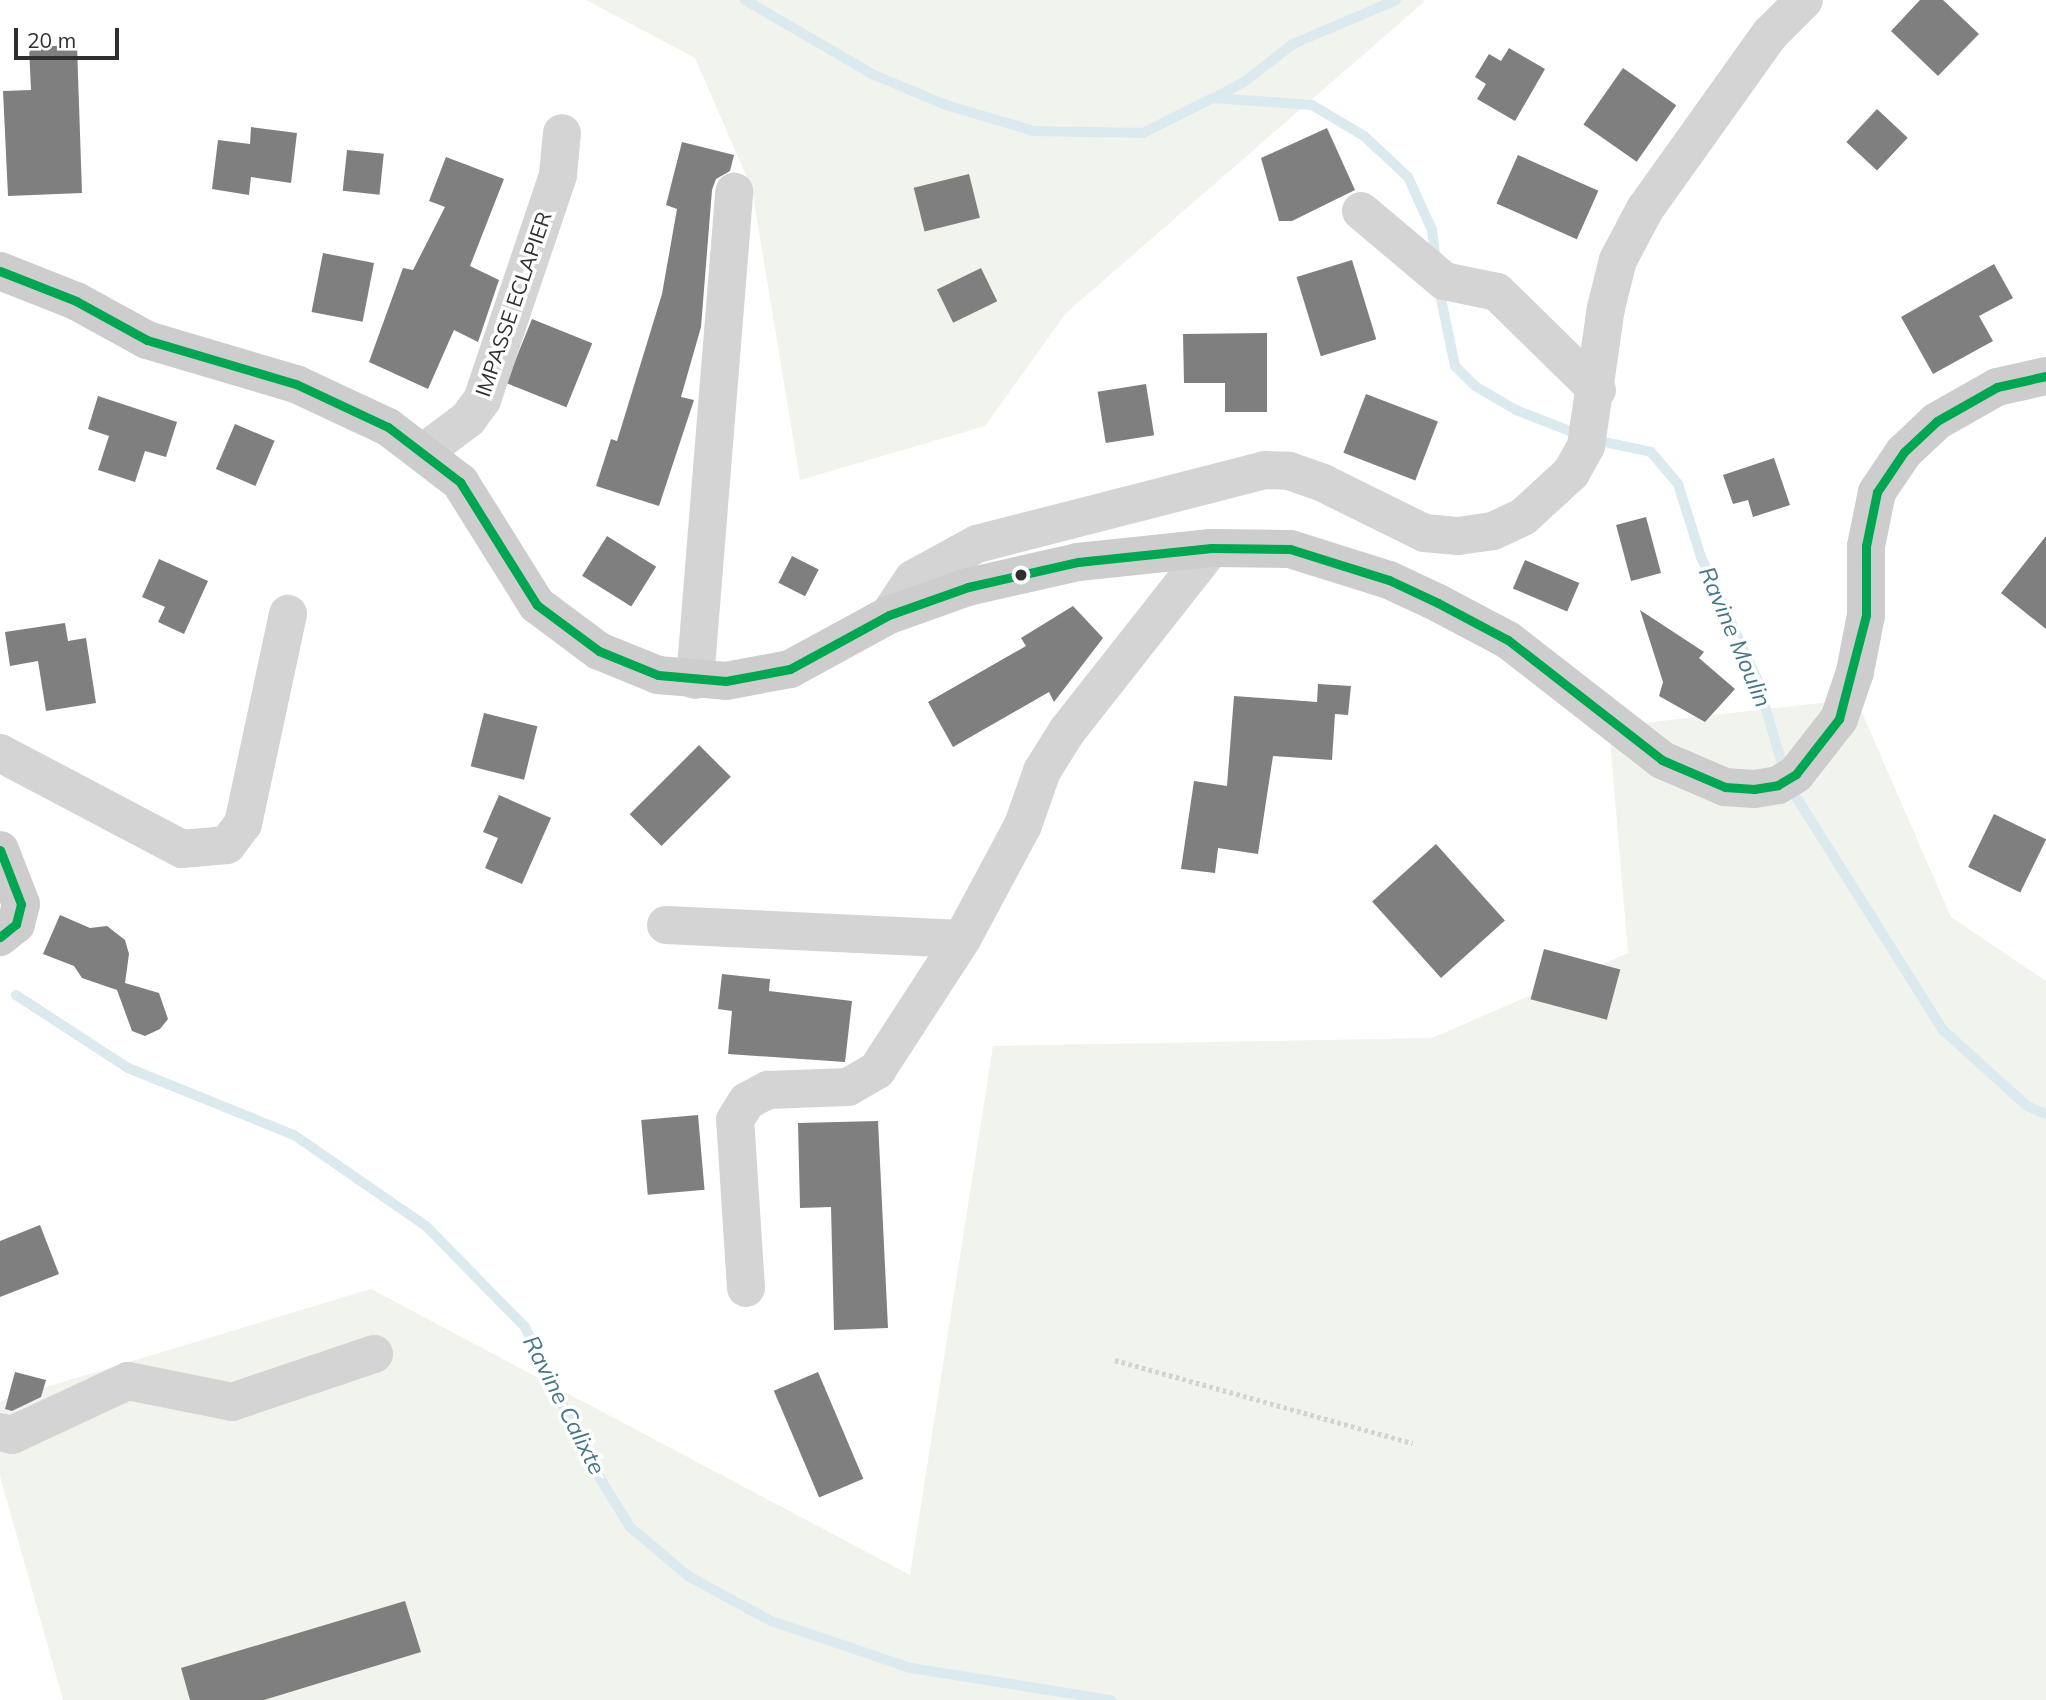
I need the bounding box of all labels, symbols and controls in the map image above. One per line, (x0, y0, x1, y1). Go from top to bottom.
scale bar (18, 14, 122, 58)
text: 20 m (27, 27, 76, 53)
street label: IMPASSE ECLAPIER (470, 208, 556, 400)
water label: Ravine Moulin (1693, 563, 1777, 711)
unlabelled marker (1014, 568, 1028, 582)
water label: Ravine Calixte (517, 1331, 611, 1479)

